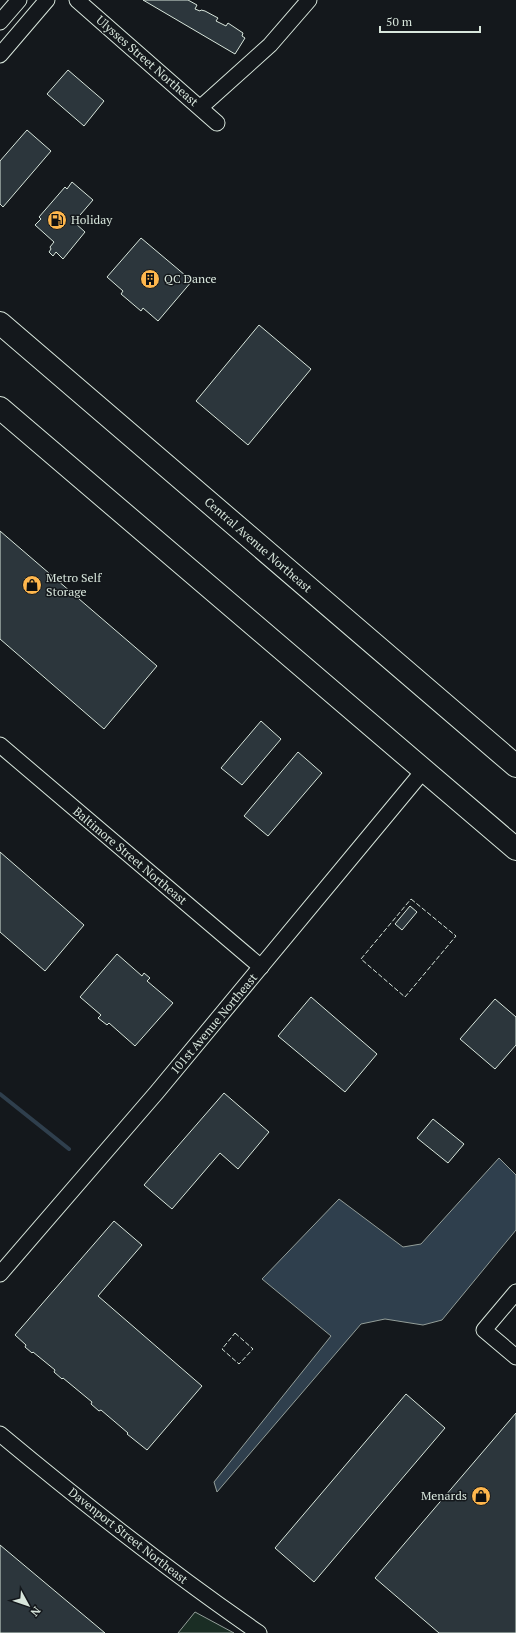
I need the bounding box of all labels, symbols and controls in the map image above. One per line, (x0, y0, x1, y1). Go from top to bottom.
scale bar (380, 8, 480, 34)
street label: Ulysses Street Northeast (93, 12, 202, 109)
text: 50 m (386, 14, 413, 29)
fuel station icon: Holiday (46, 209, 68, 231)
place label: Holiday (71, 212, 113, 227)
building icon: QC Dance (139, 268, 161, 290)
place label: QC Dance (164, 271, 217, 286)
street label: Central Avenue Northeast (202, 494, 316, 596)
place label: Metro Self Storage (46, 570, 102, 599)
shop icon: Metro Self Storage (21, 574, 43, 596)
street label: Baltimore Street Northeast (70, 804, 191, 908)
street label: 101st Avenue Northeast (167, 970, 261, 1077)
street label: Davenport Street Northeast (66, 1484, 191, 1587)
shop icon: Menards (470, 1485, 492, 1507)
place label: Menards (421, 1488, 467, 1503)
north arrow (8, 1585, 48, 1625)
text: N (27, 1604, 44, 1620)

